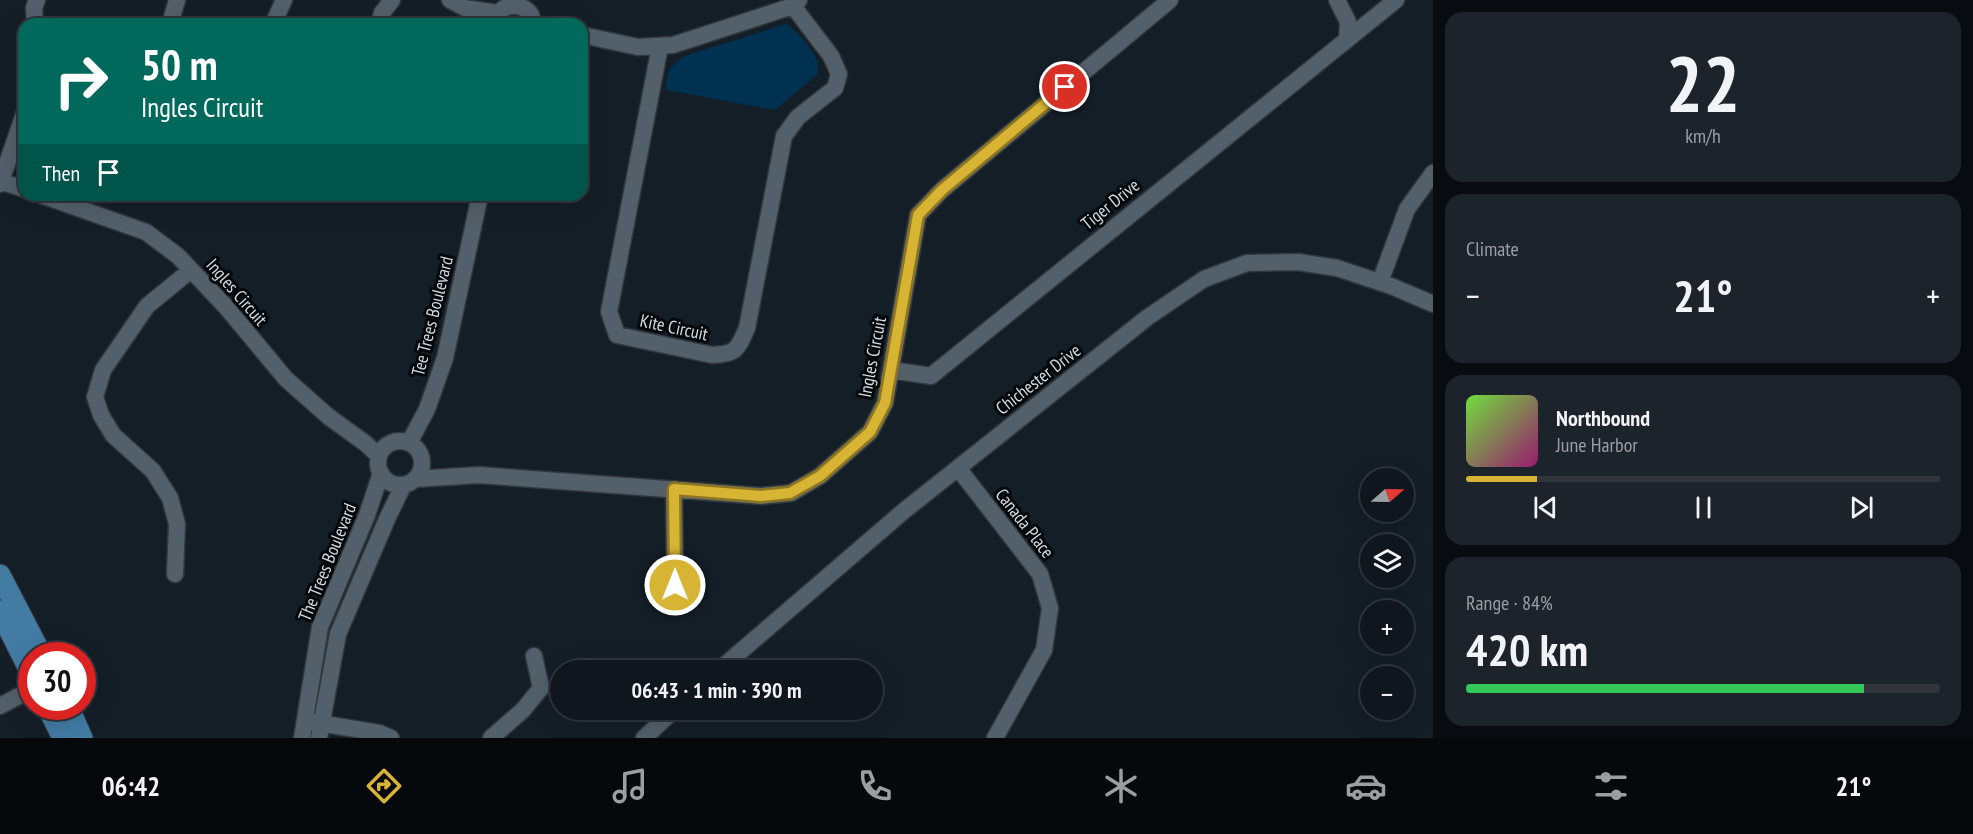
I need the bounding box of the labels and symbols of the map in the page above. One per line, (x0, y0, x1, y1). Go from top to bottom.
pin (1039, 61, 1090, 112)
street label: Tiger Drive (1076, 173, 1144, 235)
street label: Ingles Circuit (202, 254, 272, 330)
street label: Tee Trees Boulevard (406, 254, 458, 378)
street label: Kite Circuit (638, 309, 710, 345)
street label: Ingles Circuit (853, 315, 891, 399)
street label: Chichester Drive (991, 339, 1085, 419)
north arrow (1360, 468, 1414, 522)
street label: Canada Place (991, 484, 1059, 562)
street label: The Trees Boulevard (293, 500, 361, 624)
position arrow (643, 553, 707, 617)
speed limit sign: 30 (18, 642, 96, 720)

